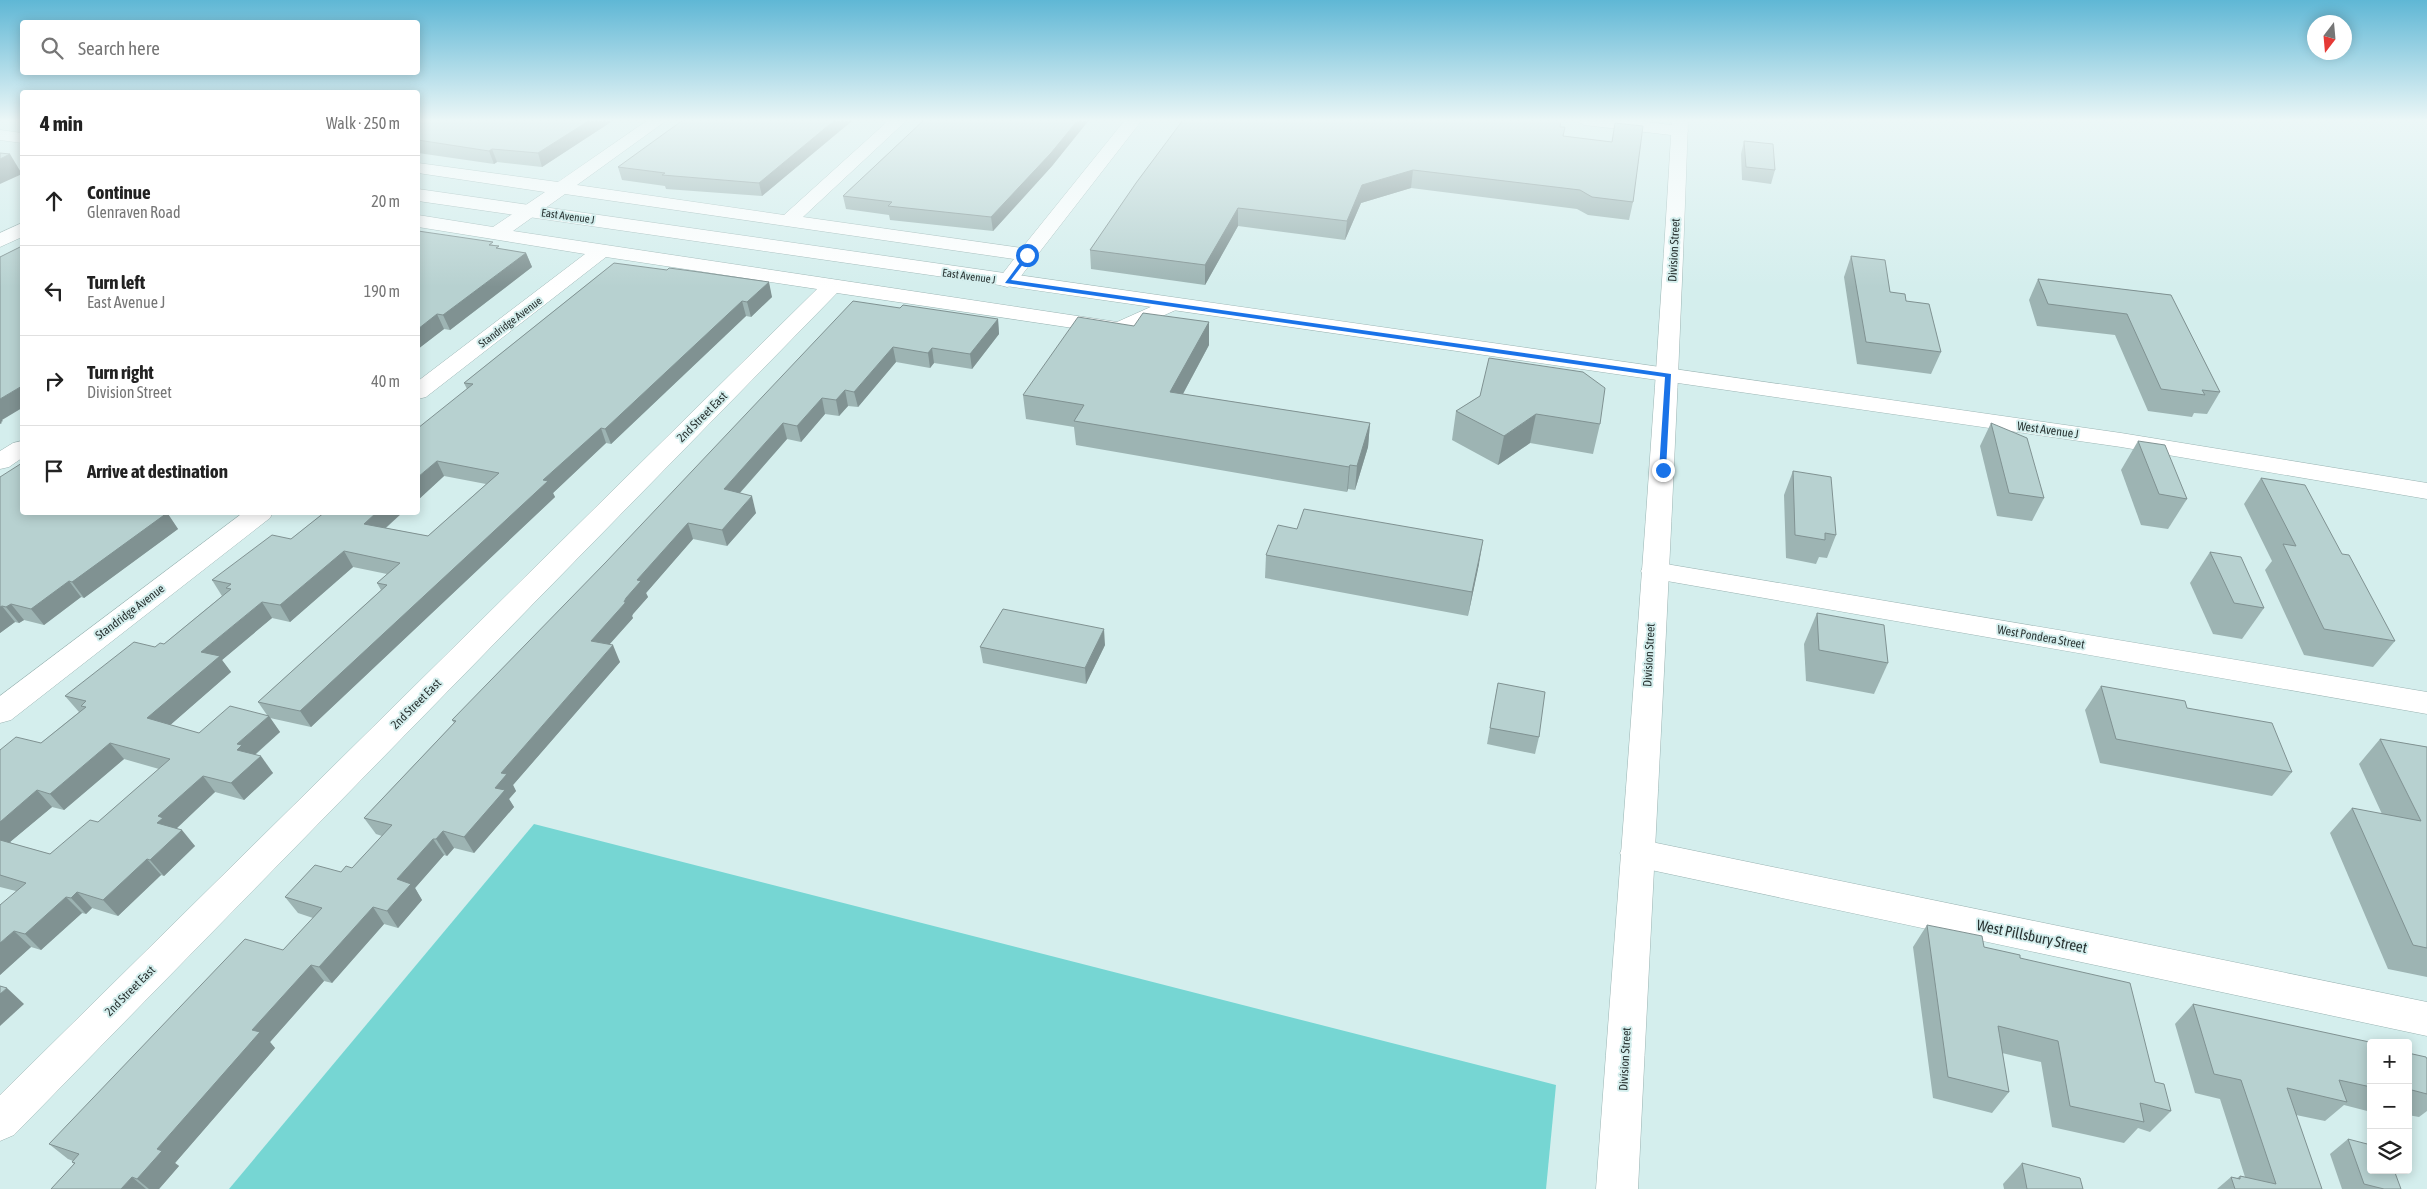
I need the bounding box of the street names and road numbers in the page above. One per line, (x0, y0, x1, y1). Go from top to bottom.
street label: East Avenue J (541, 206, 595, 226)
street label: Division Street (1665, 217, 1683, 282)
street label: East Avenue J (942, 266, 996, 286)
street label: Standridge Avenue (476, 294, 544, 350)
street label: 2nd Street East (674, 389, 730, 445)
street label: West Avenue J (2016, 419, 2080, 441)
street label: Standridge Avenue (93, 581, 167, 643)
street label: Division Street (1640, 622, 1658, 687)
street label: West Pondera Street (1996, 622, 2086, 652)
street label: 2nd Street East (388, 676, 444, 732)
street label: West Pillsbury Street (1975, 916, 2089, 956)
street label: 2nd Street East (102, 963, 158, 1019)
street label: Division Street (1616, 1026, 1634, 1091)

